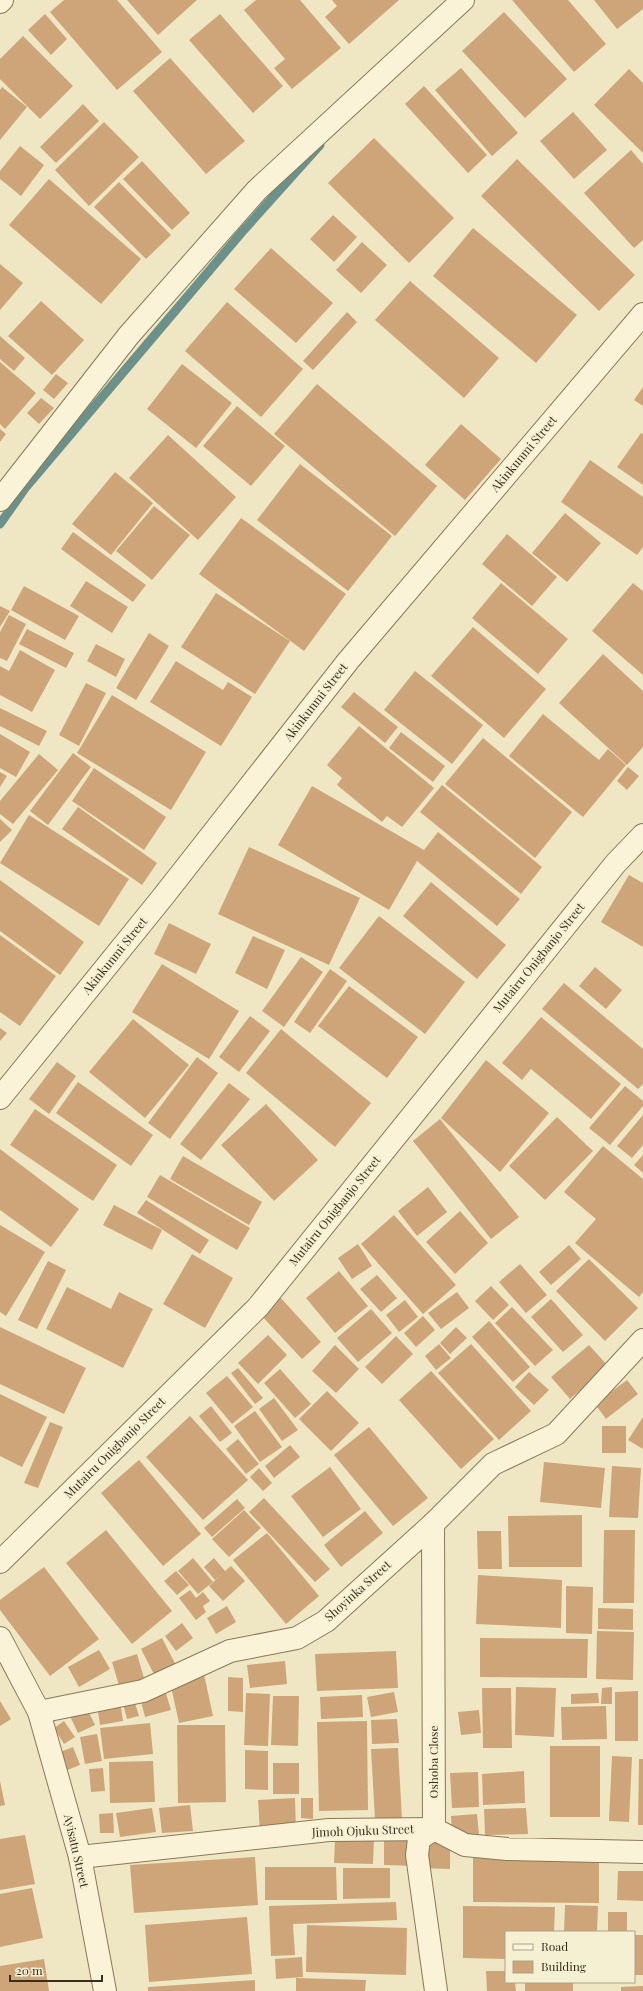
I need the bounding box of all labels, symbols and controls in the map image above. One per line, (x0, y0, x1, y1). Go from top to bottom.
street label: Akinkunmi Street (486, 411, 560, 496)
street label: Akinkunmi Street (279, 658, 351, 745)
street label: Mutairu Onigbanjo Street (489, 898, 588, 1016)
street label: Akinkunmi Street (77, 913, 151, 998)
street label: Mutairu Onigbanjo Street (285, 1151, 384, 1269)
street label: Mutairu Onigbanjo Street (60, 1393, 169, 1501)
street label: Shoyinka Street (321, 1556, 395, 1624)
street label: Oshoba Close (425, 1725, 441, 1799)
street label: Ayisatu Street (61, 1812, 93, 1890)
street label: Jimoh Ojuku Street (311, 1820, 415, 1840)
legend (505, 1931, 635, 1983)
text: Road (541, 1938, 568, 1954)
scale bar (10, 1957, 102, 1983)
text: Building (541, 1958, 587, 1974)
text: 20 m (16, 1962, 43, 1978)

